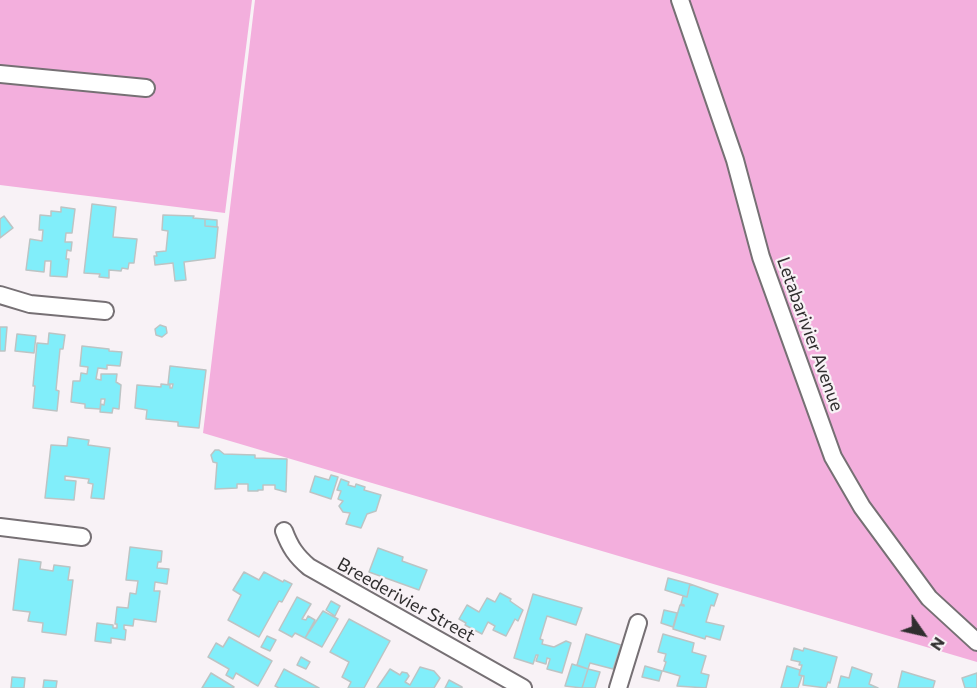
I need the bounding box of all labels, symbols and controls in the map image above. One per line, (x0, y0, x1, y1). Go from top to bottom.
street label: Letabarivier Avenue (772, 254, 848, 414)
street label: Breederivier Street (333, 553, 479, 647)
north arrow (893, 604, 953, 664)
text: N (927, 634, 950, 655)

